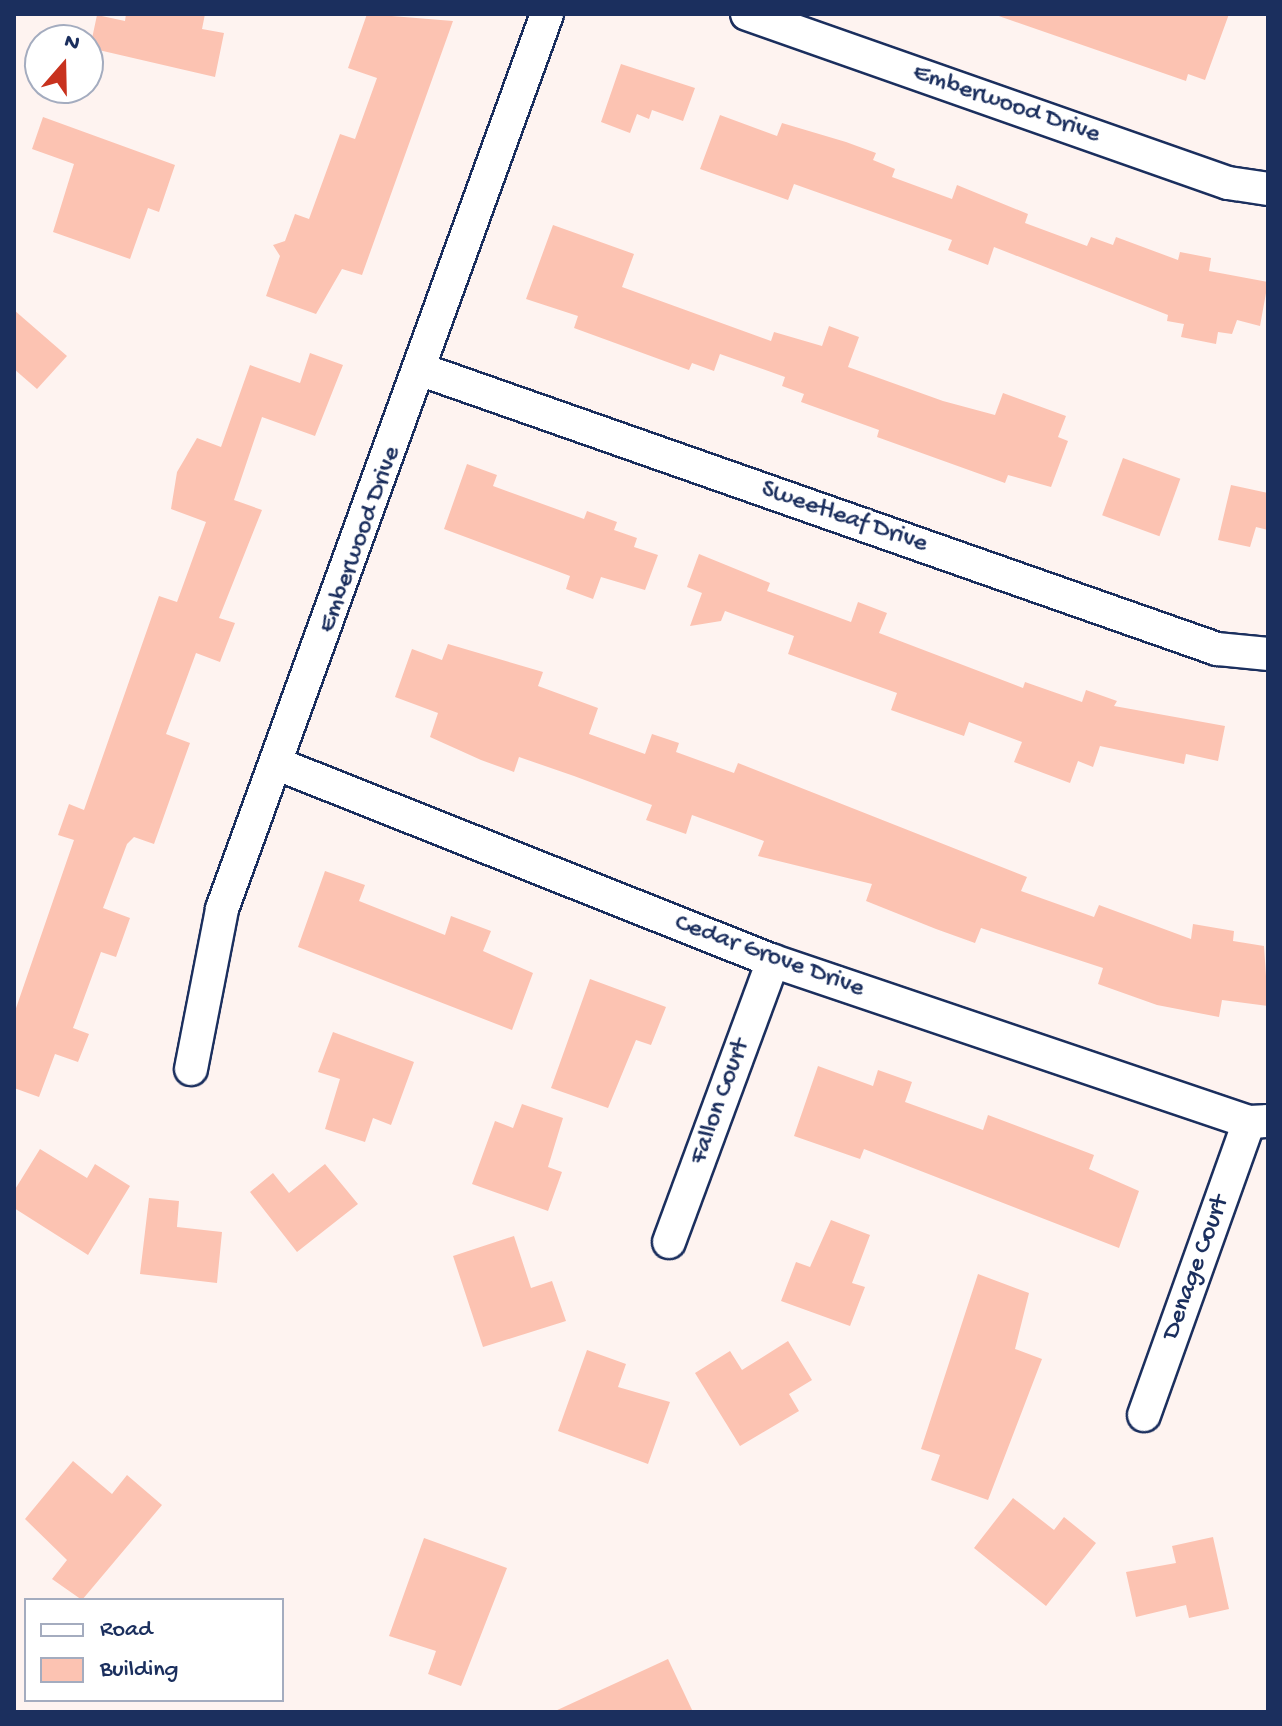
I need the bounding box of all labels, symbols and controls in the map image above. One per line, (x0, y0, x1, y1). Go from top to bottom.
north arrow (24, 24, 104, 104)
text: N (60, 29, 83, 58)
street label: Emberwood Drive (908, 58, 1104, 152)
street label: Emberwood Drive (313, 442, 409, 638)
street label: Sweetleaf Drive (757, 475, 931, 561)
street label: Cedar Grove Drive (670, 908, 868, 1006)
street label: Fallon Court (684, 1035, 758, 1169)
street label: Denage Court (1156, 1192, 1238, 1344)
legend (24, 1598, 284, 1702)
text: Road (100, 1616, 152, 1645)
text: Building (100, 1656, 178, 1685)

